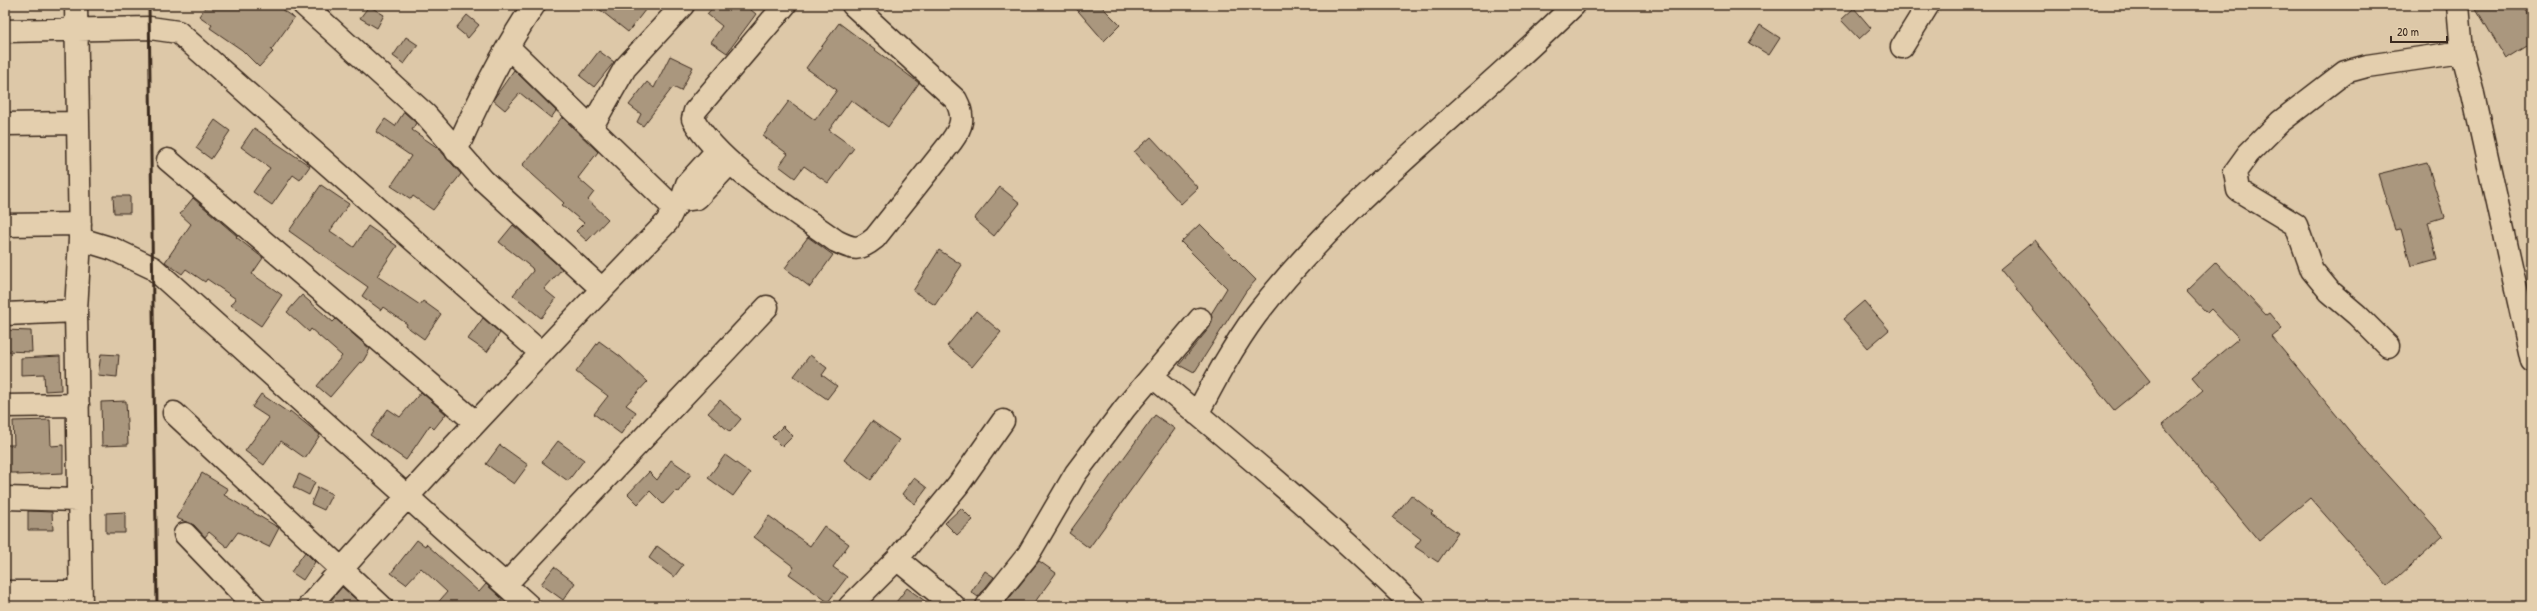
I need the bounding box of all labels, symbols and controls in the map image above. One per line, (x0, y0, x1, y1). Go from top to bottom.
scale bar (2391, 18, 2447, 44)
text: 20 m (2397, 23, 2419, 40)

